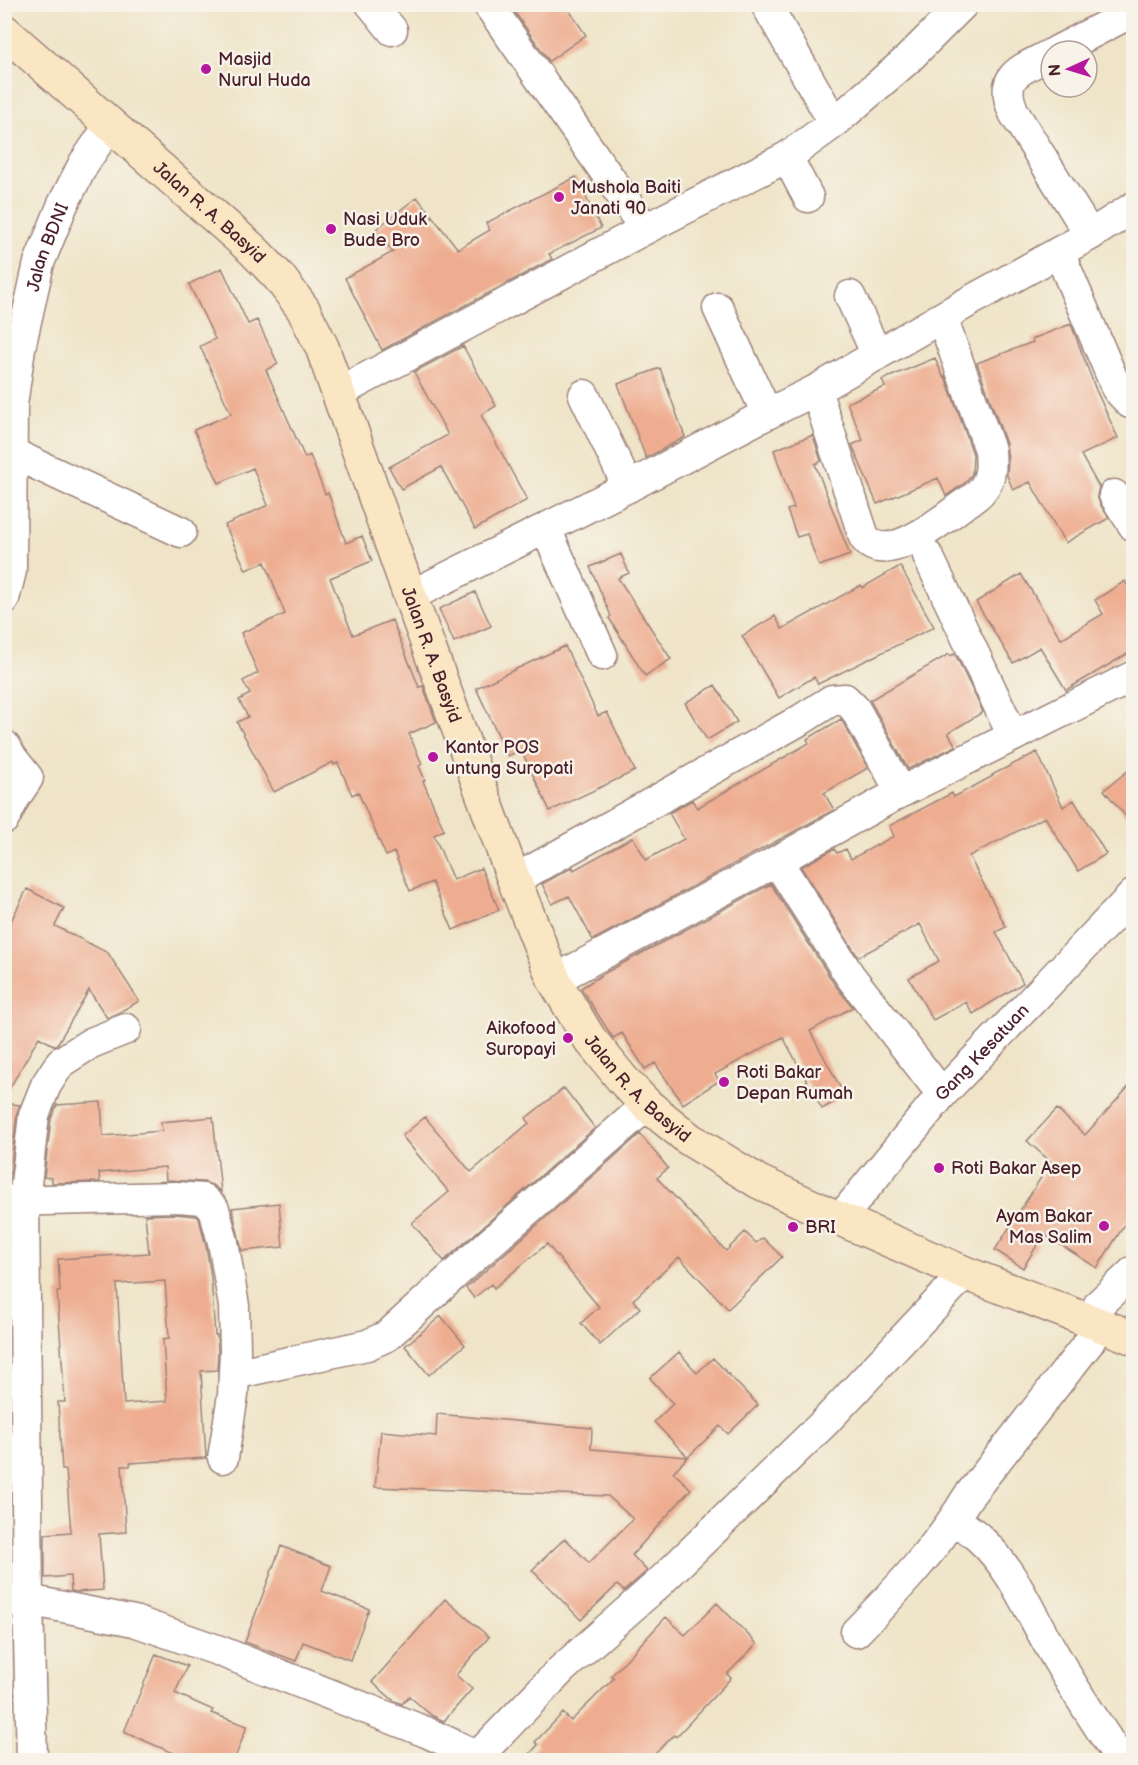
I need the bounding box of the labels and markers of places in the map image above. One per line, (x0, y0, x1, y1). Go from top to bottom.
place label: Masjid Nurul Huda (218, 49, 311, 91)
marker: Masjid Nurul Huda (199, 62, 213, 76)
place label: Mushola Baiti Janati 90 (571, 177, 681, 219)
marker: Mushola Baiti Janati 90 (552, 190, 566, 204)
place label: Nasi Uduk Bude Bro (343, 209, 427, 251)
marker: Nasi Uduk Bude Bro (324, 222, 338, 236)
place label: Kantor POS untung Suropati (445, 737, 573, 779)
marker: Kantor POS untung Suropati (426, 750, 440, 764)
place label: Aikofood Suropayi (486, 1018, 556, 1060)
marker: Aikofood Suropayi (561, 1031, 575, 1045)
place label: Roti Bakar Depan Rumah (736, 1062, 853, 1104)
marker: Roti Bakar Depan Rumah (717, 1075, 731, 1089)
place label: Roti Bakar Asep (951, 1158, 1081, 1179)
marker: Roti Bakar Asep (932, 1161, 946, 1175)
place label: Ayam Bakar Mas Salim (996, 1206, 1093, 1248)
place label: BRI (805, 1217, 836, 1238)
marker: Ayam Bakar Mas Salim (1097, 1219, 1111, 1233)
marker: BRI (786, 1220, 800, 1234)

